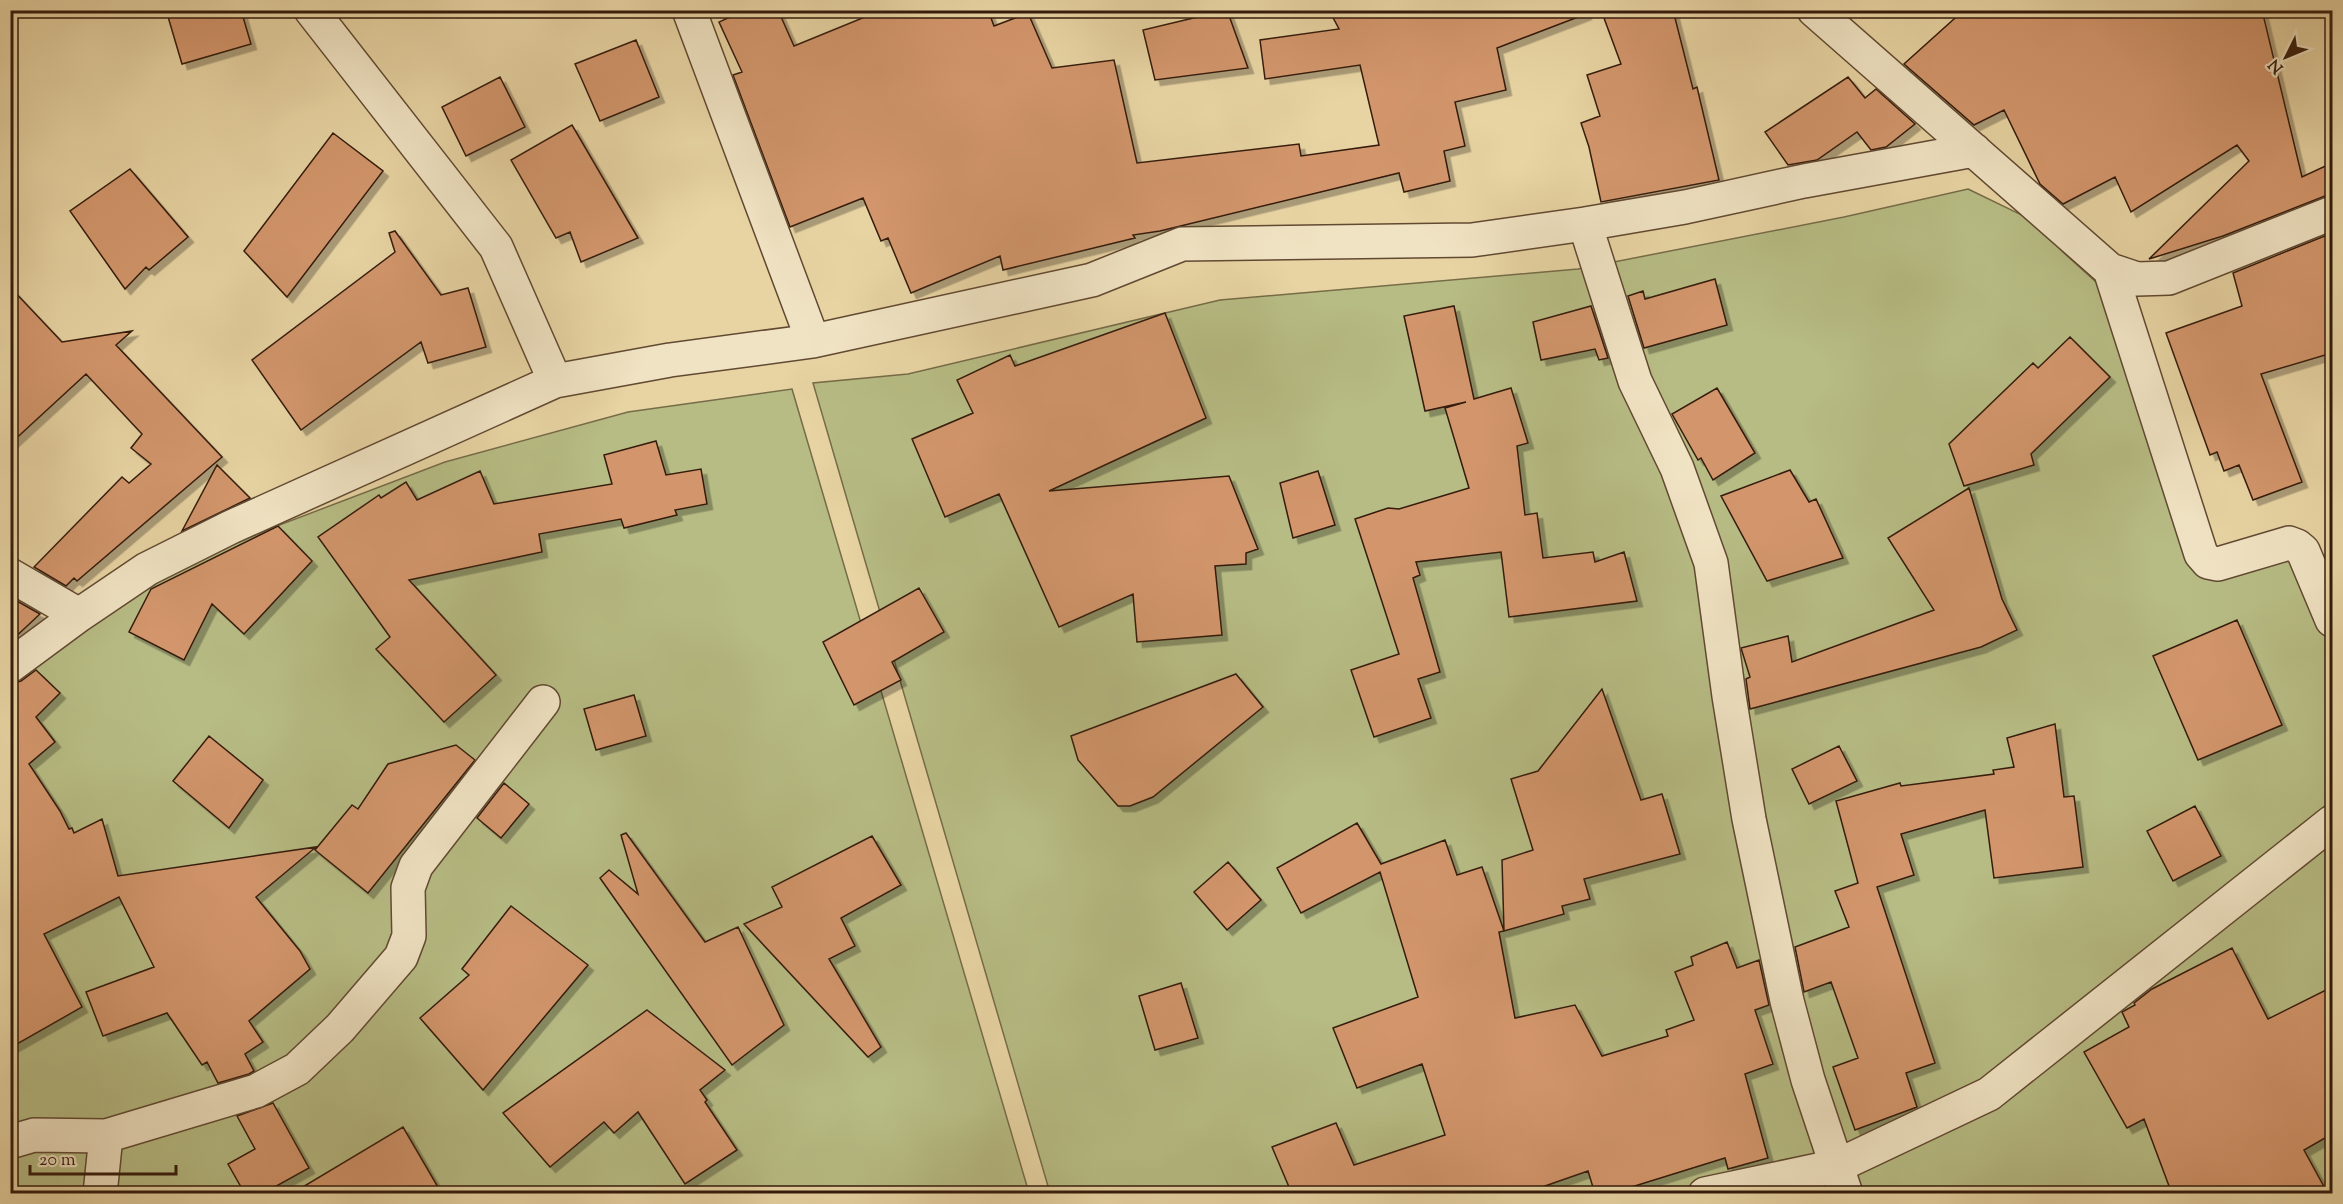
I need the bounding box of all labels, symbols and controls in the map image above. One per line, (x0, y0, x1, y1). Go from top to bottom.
north arrow (2256, 27, 2316, 87)
text: N (2264, 53, 2290, 78)
scale bar (30, 1138, 176, 1176)
text: 20 m (39, 1148, 76, 1174)

